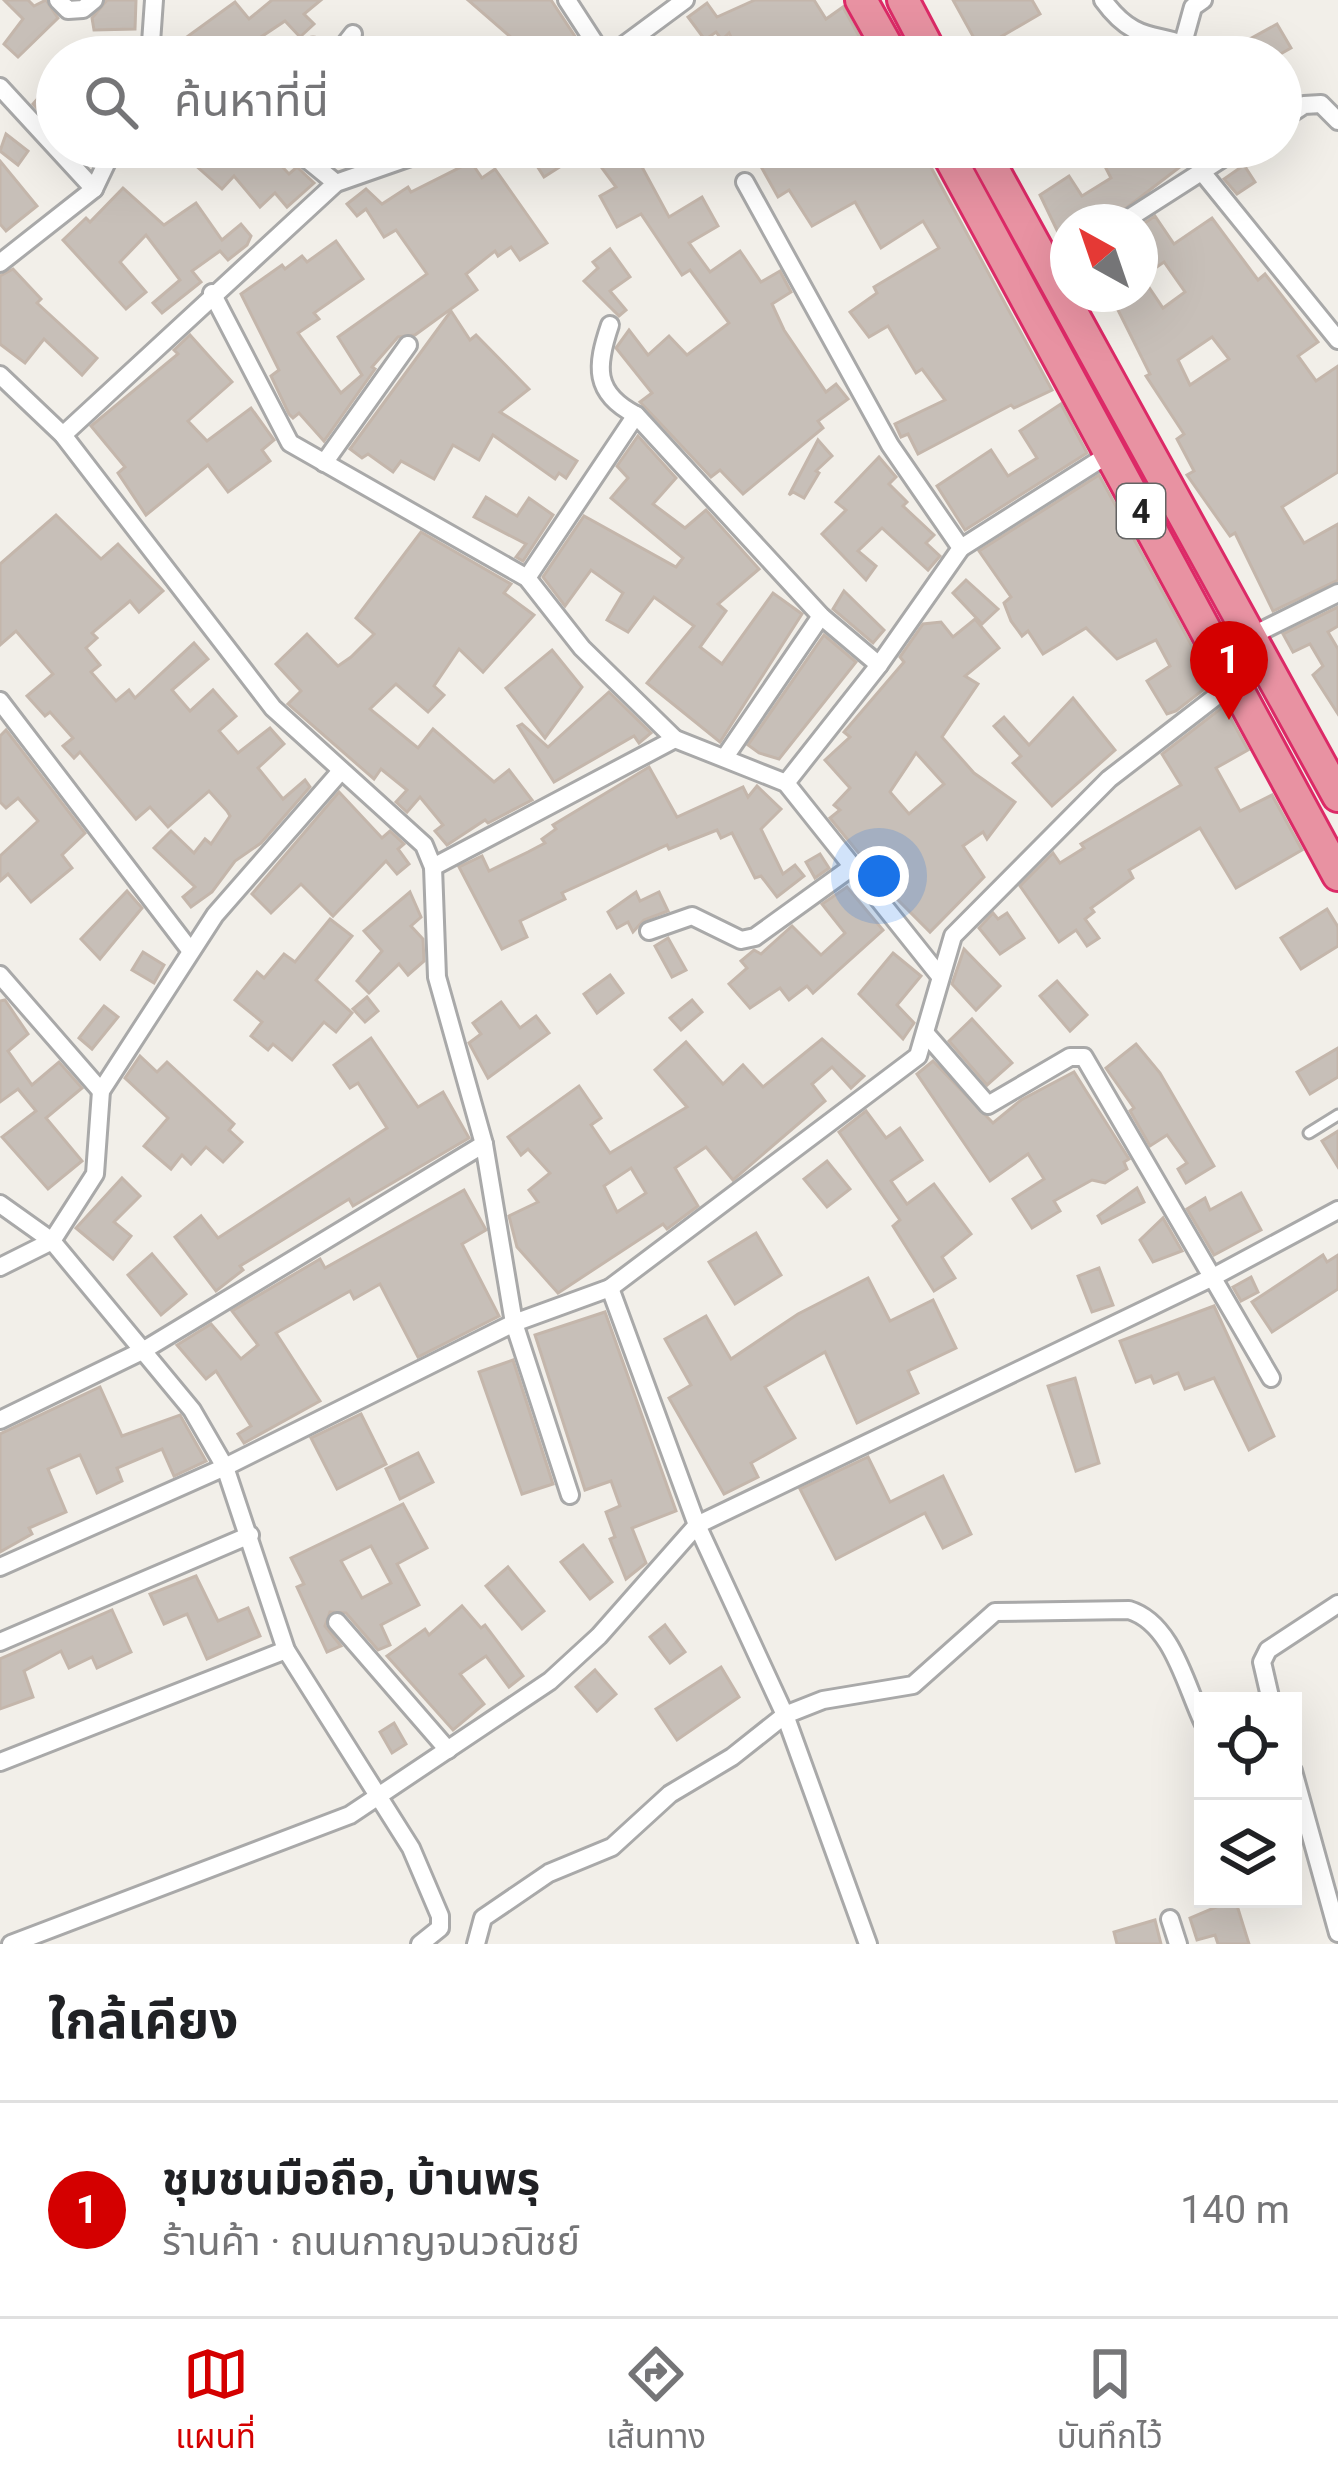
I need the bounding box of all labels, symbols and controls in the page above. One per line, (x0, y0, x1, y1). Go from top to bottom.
search box (36, 36, 1302, 168)
icon: search (78, 69, 144, 135)
text: ค้นหาที่นี่ (174, 74, 329, 127)
north arrow (1050, 204, 1158, 312)
road number: 4 (1117, 484, 1165, 538)
pin: 1 (1190, 621, 1268, 720)
your location (849, 846, 909, 906)
map controls (1194, 1692, 1302, 1908)
button: locate (1194, 1692, 1302, 1800)
button: layers (1194, 1800, 1302, 1908)
text: ใกล้เคียง (48, 1991, 238, 2050)
text: ชุมชนมือถือ, บ้านพรุ (162, 2152, 540, 2205)
text: 1 (76, 2187, 98, 2233)
text: 140 m (1180, 2187, 1290, 2233)
text: ร้านค้า · ถนนกาญจนวณิชย์ (162, 2219, 580, 2265)
tab: แผนที่ (175, 2341, 256, 2463)
tab: เส้นทาง (606, 2341, 706, 2463)
tab: บันทึกไว้ (1057, 2341, 1163, 2463)

